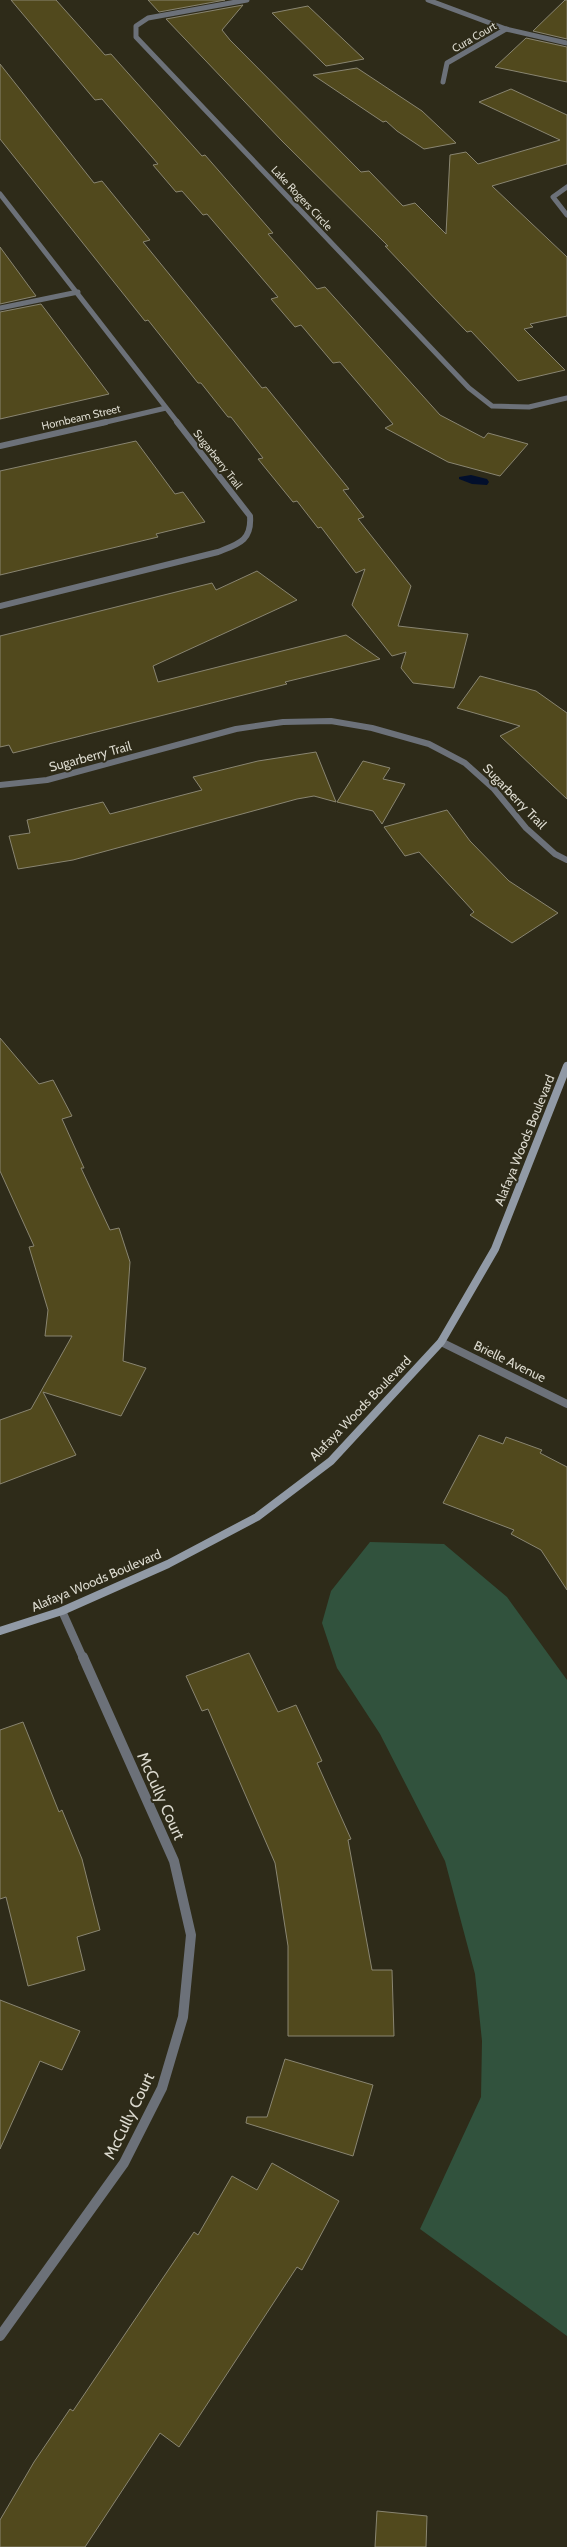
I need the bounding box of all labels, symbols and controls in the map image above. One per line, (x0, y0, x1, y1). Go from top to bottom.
street label: Cura Court (449, 19, 499, 55)
street label: Lake Rogers Circle (268, 163, 336, 234)
street label: Hornbeam Street (40, 401, 122, 433)
street label: Sugarberry Trail (190, 426, 246, 492)
street label: Sugarberry Trail (47, 737, 133, 775)
street label: Sugarberry Trail (480, 760, 550, 832)
street label: Alafaya Woods Boulevard (490, 1072, 558, 1208)
street label: Brielle Avenue (471, 1337, 549, 1385)
street label: Alafaya Woods Boulevard (306, 1352, 414, 1464)
street label: Alafaya Woods Boulevard (29, 1545, 163, 1615)
street label: McCully Court (133, 1749, 189, 1843)
street label: McCully Court (100, 2069, 158, 2163)

